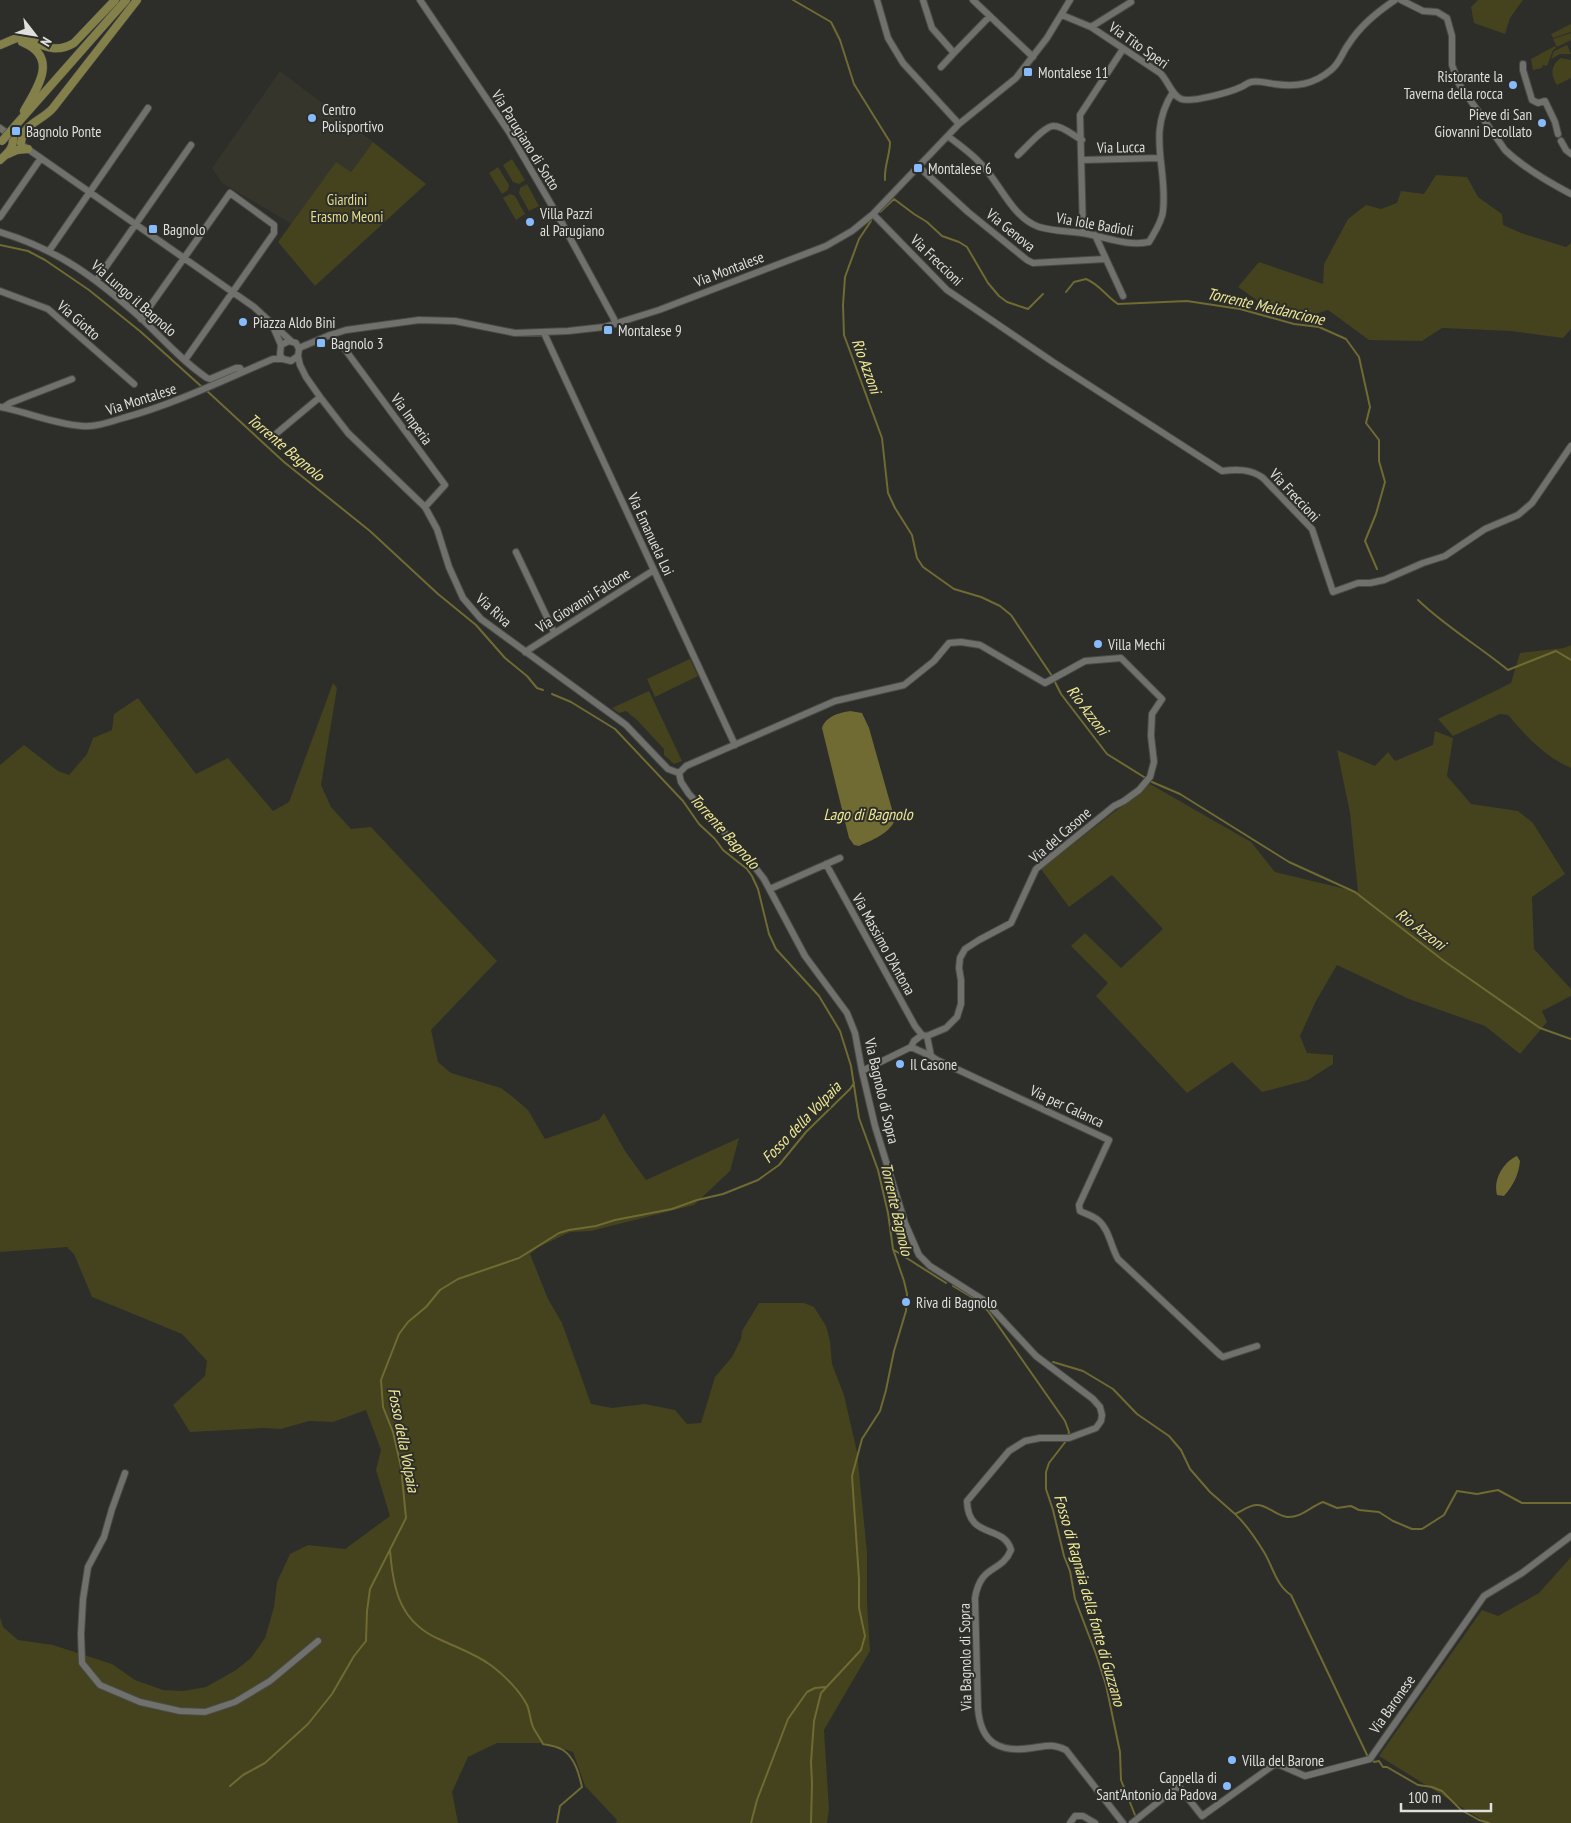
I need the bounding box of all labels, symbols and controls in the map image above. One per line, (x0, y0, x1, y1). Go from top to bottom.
north arrow (10, 10, 60, 60)
street label: Via Tito Speri (1104, 17, 1173, 73)
text: N (36, 34, 56, 50)
place label: Montalese 11 (1038, 63, 1108, 82)
marker: Montalese 11 (1022, 66, 1034, 78)
place label: Ristorante la Taverna della rocca (1404, 67, 1503, 103)
marker: Ristorante la Taverna della rocca (1507, 79, 1519, 91)
street label: Via Parugiano di Sotto (487, 85, 564, 194)
place label: Centro Polisportivo (322, 100, 384, 136)
place label: Pieve di San Giovanni Decollato (1435, 105, 1532, 141)
marker: Centro Polisportivo (306, 112, 318, 124)
marker: Pieve di San Giovanni Decollato (1536, 117, 1548, 129)
place label: Bagnolo Ponte (26, 122, 101, 141)
marker: Bagnolo Ponte (10, 125, 22, 137)
street label: Via Lucca (1096, 137, 1145, 157)
place label: Montalese 6 (928, 159, 992, 178)
marker: Montalese 6 (912, 162, 924, 174)
park label: Giardini Erasmo Meoni (311, 190, 384, 226)
place label: Villa Pazzi al Parugiano (539, 204, 604, 240)
street label: Via Genova (982, 204, 1039, 256)
street label: Via Iole Badioli (1054, 208, 1135, 240)
marker: Villa Pazzi al Parugiano (524, 216, 536, 228)
place label: Bagnolo (163, 220, 206, 239)
marker: Bagnolo (147, 223, 159, 235)
street label: Via Freccioni (906, 230, 967, 290)
street label: Via Montalese (691, 247, 767, 291)
street label: Via Lungo il Bagnolo (87, 255, 181, 340)
water label: Torrente Meldancione (1205, 283, 1328, 330)
street label: Via Giotto (53, 295, 105, 344)
place label: Piazza Aldo Bini (253, 313, 336, 332)
marker: Piazza Aldo Bini (237, 316, 249, 328)
place label: Montalese 9 (618, 321, 682, 340)
marker: Montalese 9 (602, 324, 614, 336)
place label: Bagnolo 3 (331, 334, 384, 353)
water label: Rio Azzoni (848, 336, 887, 399)
marker: Bagnolo 3 (315, 337, 327, 349)
street label: Via Montalese (102, 379, 179, 420)
street label: Via Imperia (386, 389, 437, 448)
water label: Torrente Bagnolo (243, 409, 329, 486)
street label: Via Freccioni (1265, 464, 1324, 526)
street label: Via Emanuela Loi (623, 489, 678, 578)
street label: Via Giovanni Falcone (531, 563, 634, 637)
street label: Via Riva (471, 588, 516, 631)
place label: Villa Mechi (1107, 635, 1165, 654)
marker: Villa Mechi (1092, 638, 1104, 650)
water label: Rio Azzoni (1063, 681, 1115, 741)
water label: Torrente Bagnolo (686, 789, 765, 874)
street label: Via del Casone (1024, 803, 1095, 868)
water label: Lago di Bagnolo (823, 804, 914, 824)
street label: Via Massimo D'Antona (848, 889, 920, 998)
water label: Rio Azzoni (1392, 904, 1452, 956)
street label: Via Bagnolo di Sopra (860, 1035, 903, 1146)
place label: Il Casone (910, 1055, 957, 1074)
marker: Il Casone (894, 1058, 906, 1070)
water label: Fosso della Volpaia (757, 1076, 846, 1167)
street label: Via per Calanca (1026, 1080, 1107, 1131)
water label: Torrente Bagnolo (877, 1161, 918, 1258)
place label: Riva di Bagnolo (916, 1293, 997, 1312)
marker: Riva di Bagnolo (900, 1296, 912, 1308)
water label: Fosso della Volpaia (384, 1386, 424, 1495)
water label: Fosso di Ragnaia della fonte di Guzzano (1050, 1492, 1130, 1709)
street label: Via Bagnolo di Sopra (955, 1603, 975, 1712)
street label: Via Baronese (1364, 1671, 1419, 1738)
place label: Villa del Barone (1241, 1751, 1324, 1770)
marker: Villa del Barone (1226, 1754, 1238, 1766)
place label: Cappella di Sant'Antonio da Padova (1096, 1768, 1217, 1804)
marker: Cappella di Sant'Antonio da Padova (1221, 1780, 1233, 1792)
scale bar (1401, 1780, 1491, 1812)
text: 100 m (1408, 1788, 1441, 1807)

